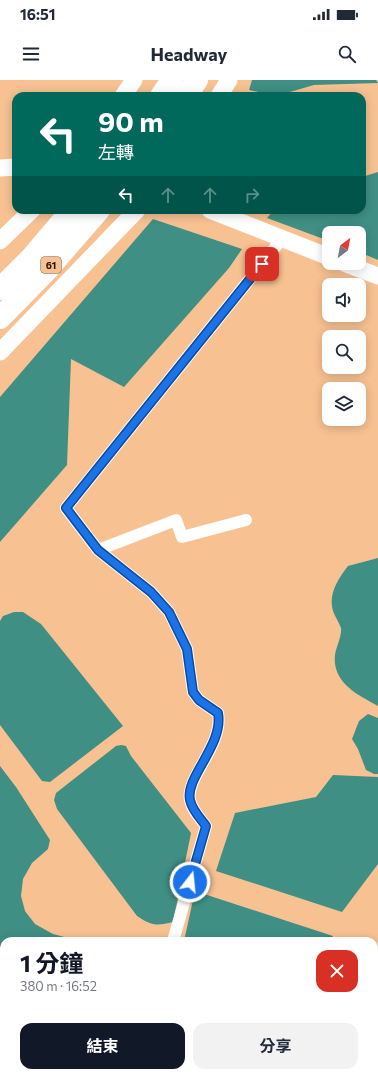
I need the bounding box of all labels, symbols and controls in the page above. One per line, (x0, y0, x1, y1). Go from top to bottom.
text: 16:51 (20, 5, 56, 23)
icon: menu (20, 43, 42, 65)
text: Headway (151, 43, 227, 65)
icon: search (336, 43, 358, 65)
text: 90 m (98, 104, 164, 138)
icon: left (32, 108, 84, 160)
text: 左轉 (98, 141, 134, 163)
icon: left (115, 184, 137, 206)
icon: ahead (157, 184, 179, 206)
icon: ahead (199, 184, 221, 206)
icon: right (241, 184, 263, 206)
north arrow (322, 226, 366, 270)
map controls (322, 226, 366, 426)
pin (245, 247, 279, 281)
icon: arrive (251, 253, 273, 275)
road number: 61 (41, 257, 61, 273)
button: sound (322, 278, 366, 322)
button: search (322, 330, 366, 374)
button: layers (322, 382, 366, 426)
position arrow (169, 861, 211, 903)
text: 1 分鐘 (20, 948, 83, 977)
button: close (316, 950, 358, 992)
text: 380 m · 16:52 (20, 978, 97, 994)
button: 結束 (20, 1023, 185, 1069)
button: 分享 (193, 1023, 358, 1069)

